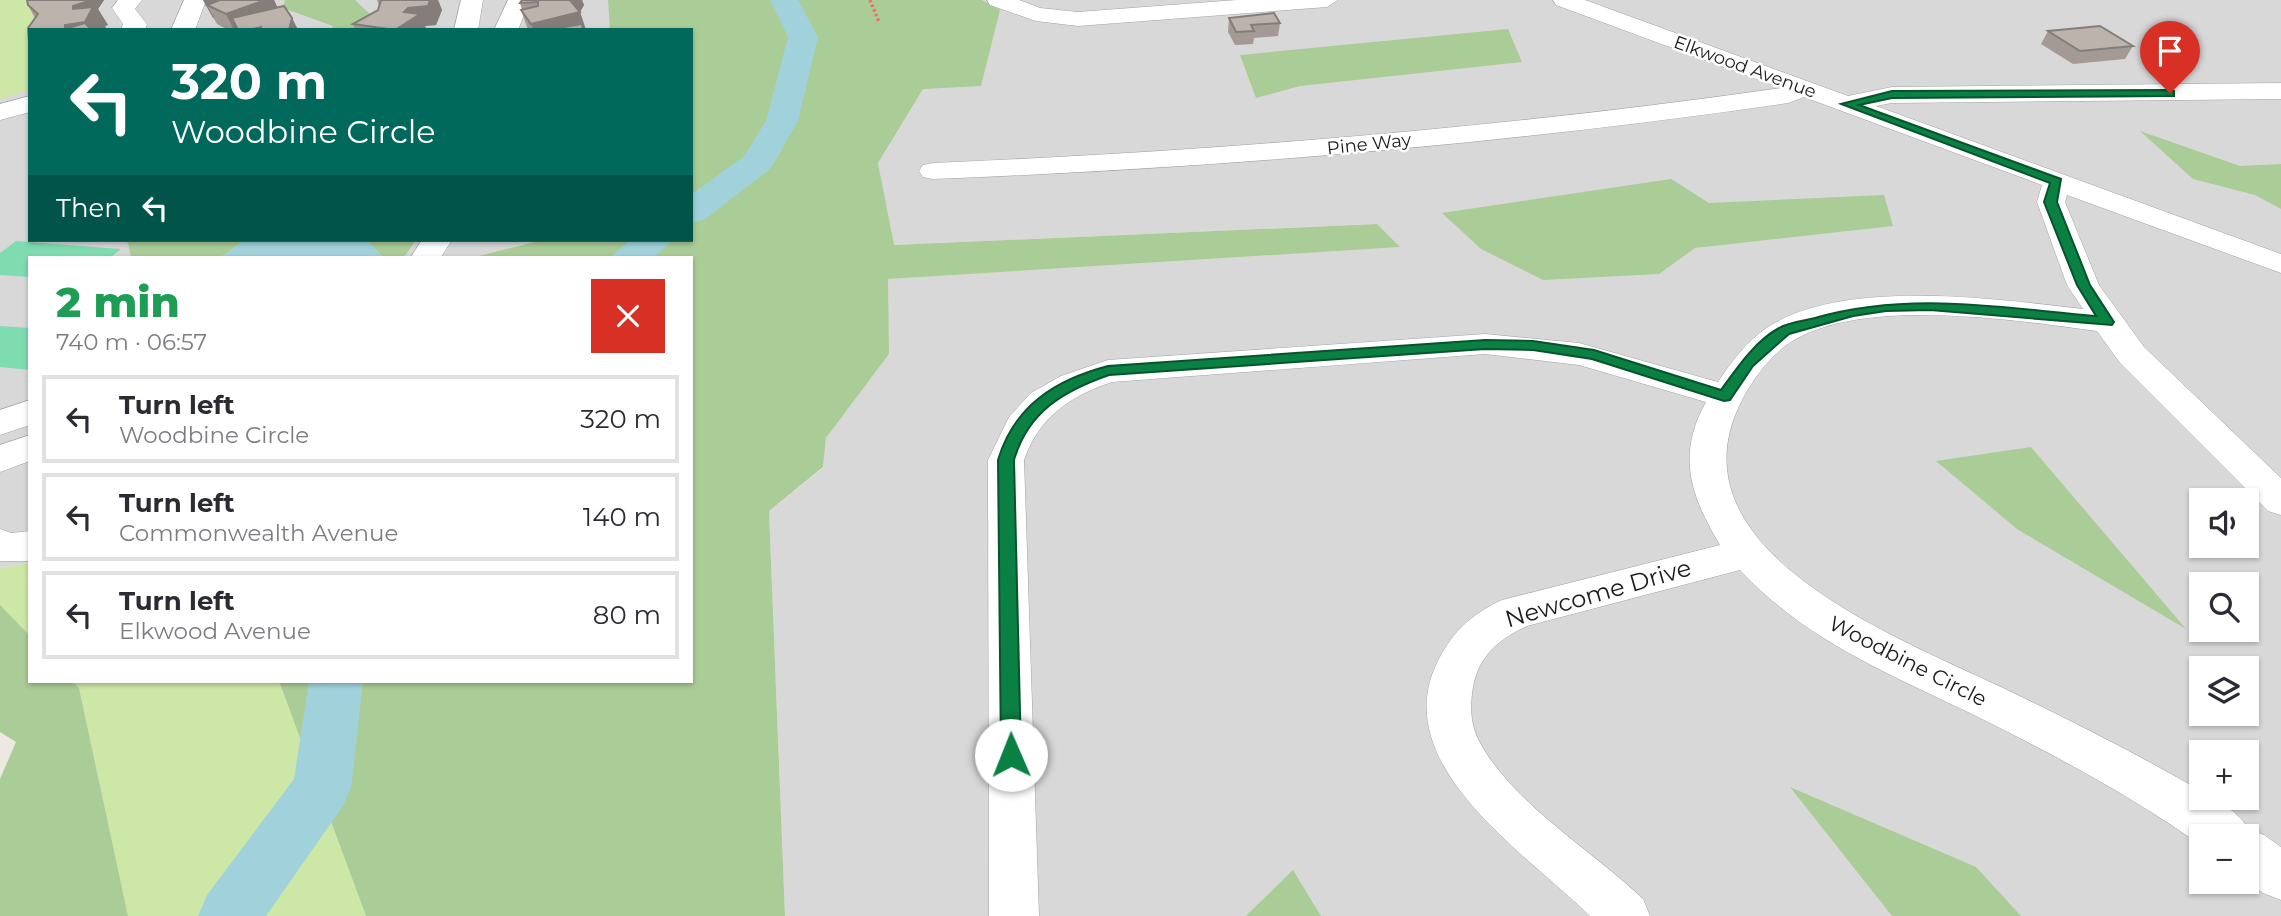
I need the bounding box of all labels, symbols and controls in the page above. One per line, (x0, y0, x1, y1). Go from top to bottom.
pin (2140, 21, 2200, 93)
street label: Elkwood Avenue (1671, 31, 1819, 103)
icon: arrive (2151, 32, 2189, 70)
text: 320 m (171, 52, 327, 111)
icon: left (56, 56, 147, 147)
text: Woodbine Circle (171, 112, 436, 151)
street label: Pine Way (1326, 129, 1412, 159)
icon: left (136, 189, 174, 227)
text: Then (56, 192, 122, 224)
text: 2 min (56, 276, 180, 328)
button: close (591, 279, 665, 353)
text: 740 m · 06:57 (56, 328, 207, 356)
text: Turn left (119, 389, 235, 421)
icon: left (60, 400, 98, 438)
text: 320 m (580, 403, 661, 435)
text: Woodbine Circle (119, 421, 309, 449)
text: Turn left (119, 487, 235, 519)
map controls (2189, 488, 2259, 894)
button: sound (2189, 488, 2259, 558)
icon: left (60, 498, 98, 536)
text: 140 m (583, 501, 661, 533)
text: Commonwealth Avenue (119, 519, 398, 547)
street label: Newcome Drive (1502, 553, 1694, 633)
button: search (2189, 572, 2259, 642)
text: Turn left (119, 585, 235, 617)
icon: left (60, 596, 98, 634)
text: 80 m (593, 599, 661, 631)
street label: Woodbine Circle (1825, 610, 1991, 712)
text: Elkwood Avenue (119, 617, 311, 645)
button: layers (2189, 656, 2259, 726)
position arrow (974, 718, 1048, 792)
button: + (2189, 740, 2259, 810)
button: − (2189, 824, 2259, 894)

